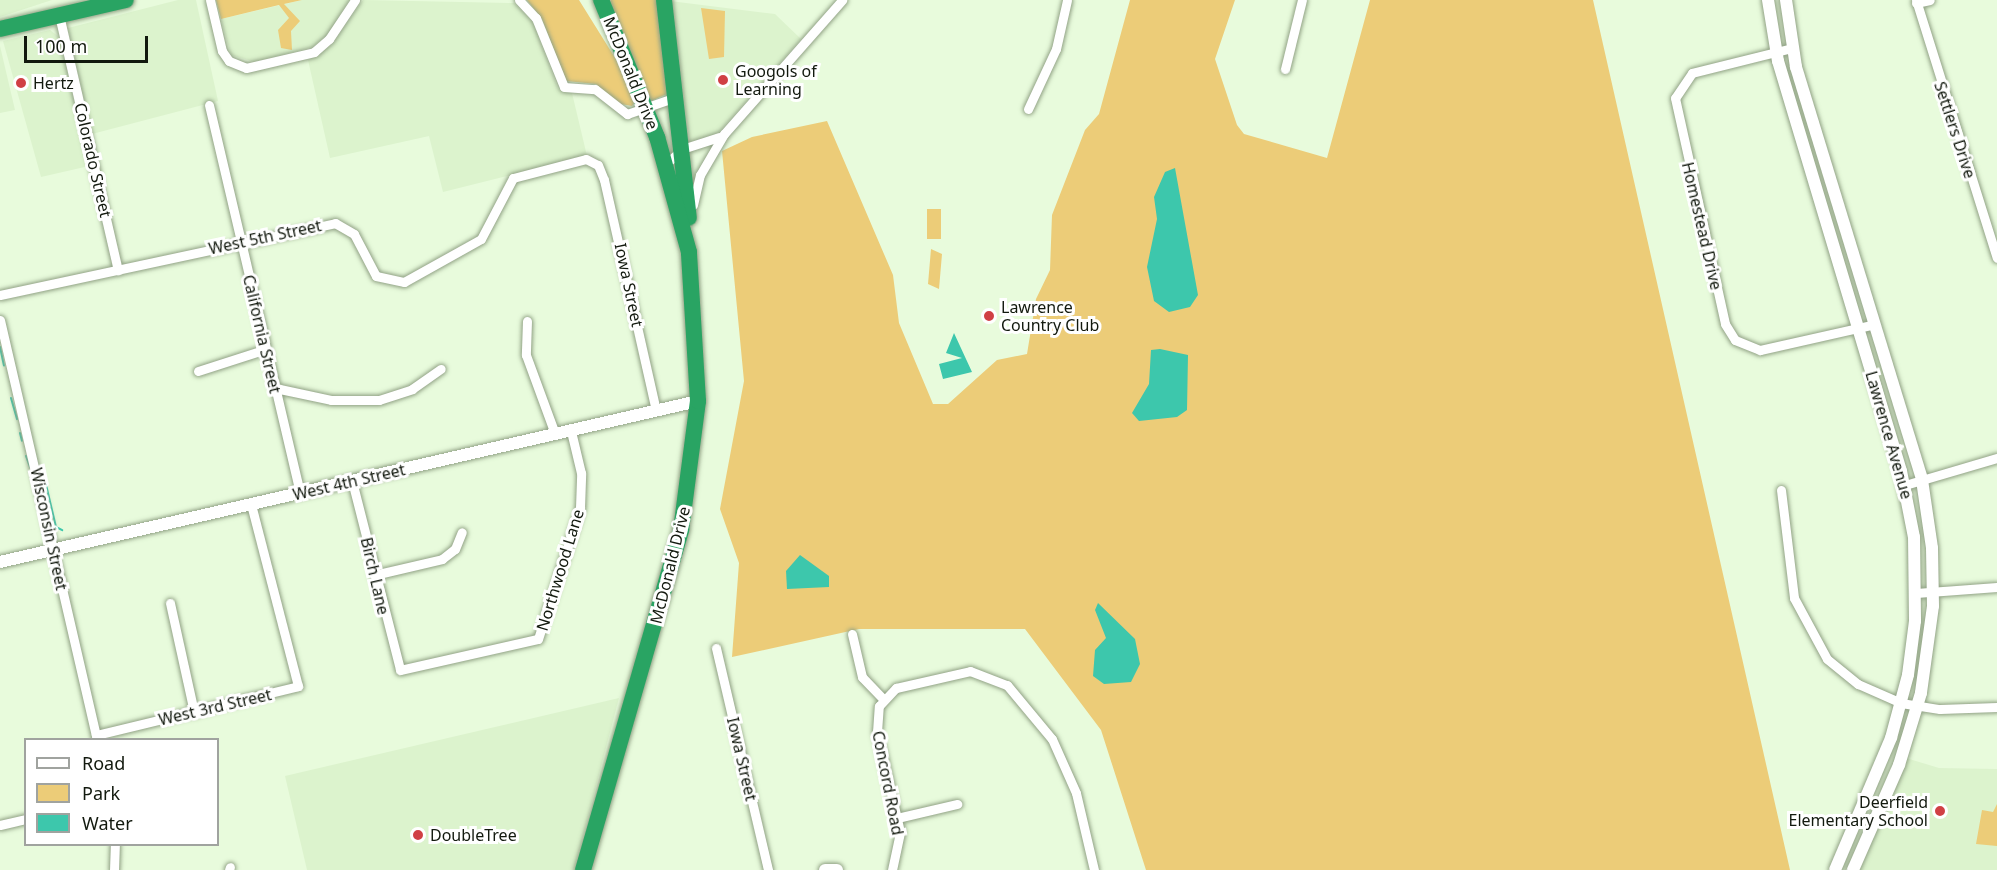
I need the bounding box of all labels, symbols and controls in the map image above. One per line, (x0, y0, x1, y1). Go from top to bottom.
street label: McDonald Drive (600, 14, 662, 132)
scale bar (27, 24, 152, 62)
text: 100 m (35, 34, 87, 58)
place label: Googols of Learning (735, 61, 817, 99)
place label: Hertz (33, 73, 74, 93)
marker: Googols of Learning (716, 73, 730, 87)
marker: Hertz (14, 76, 28, 90)
street label: Settlers Drive (1930, 79, 1980, 181)
street label: Colorado Street (70, 101, 116, 219)
street label: Homestead Drive (1678, 160, 1726, 292)
street label: West 5th Street (207, 216, 323, 258)
street label: Iowa Street (611, 241, 647, 329)
street label: California Street (239, 273, 285, 395)
place label: Lawrence Country Club (1001, 297, 1099, 335)
marker: Lawrence Country Club (982, 309, 996, 323)
street label: Lawrence Avenue (1862, 369, 1916, 501)
street label: West 4th Street (291, 460, 407, 504)
street label: Wisconsin Street (27, 466, 71, 592)
street label: McDonald Drive (646, 504, 694, 626)
street label: Northwood Lane (532, 507, 588, 633)
street label: Birch Lane (357, 535, 393, 617)
street label: West 3rd Street (157, 685, 273, 729)
street label: Iowa Street (723, 715, 761, 803)
street label: Concord Road (868, 729, 908, 837)
legend (24, 738, 219, 846)
text: Road (82, 751, 125, 775)
text: Park (82, 781, 120, 805)
place label: Deerfield Elementary School (1789, 792, 1928, 830)
marker: Deerfield Elementary School (1933, 804, 1947, 818)
text: Water (82, 811, 133, 835)
place label: DoubleTree (430, 825, 517, 845)
marker: DoubleTree (411, 828, 425, 842)

